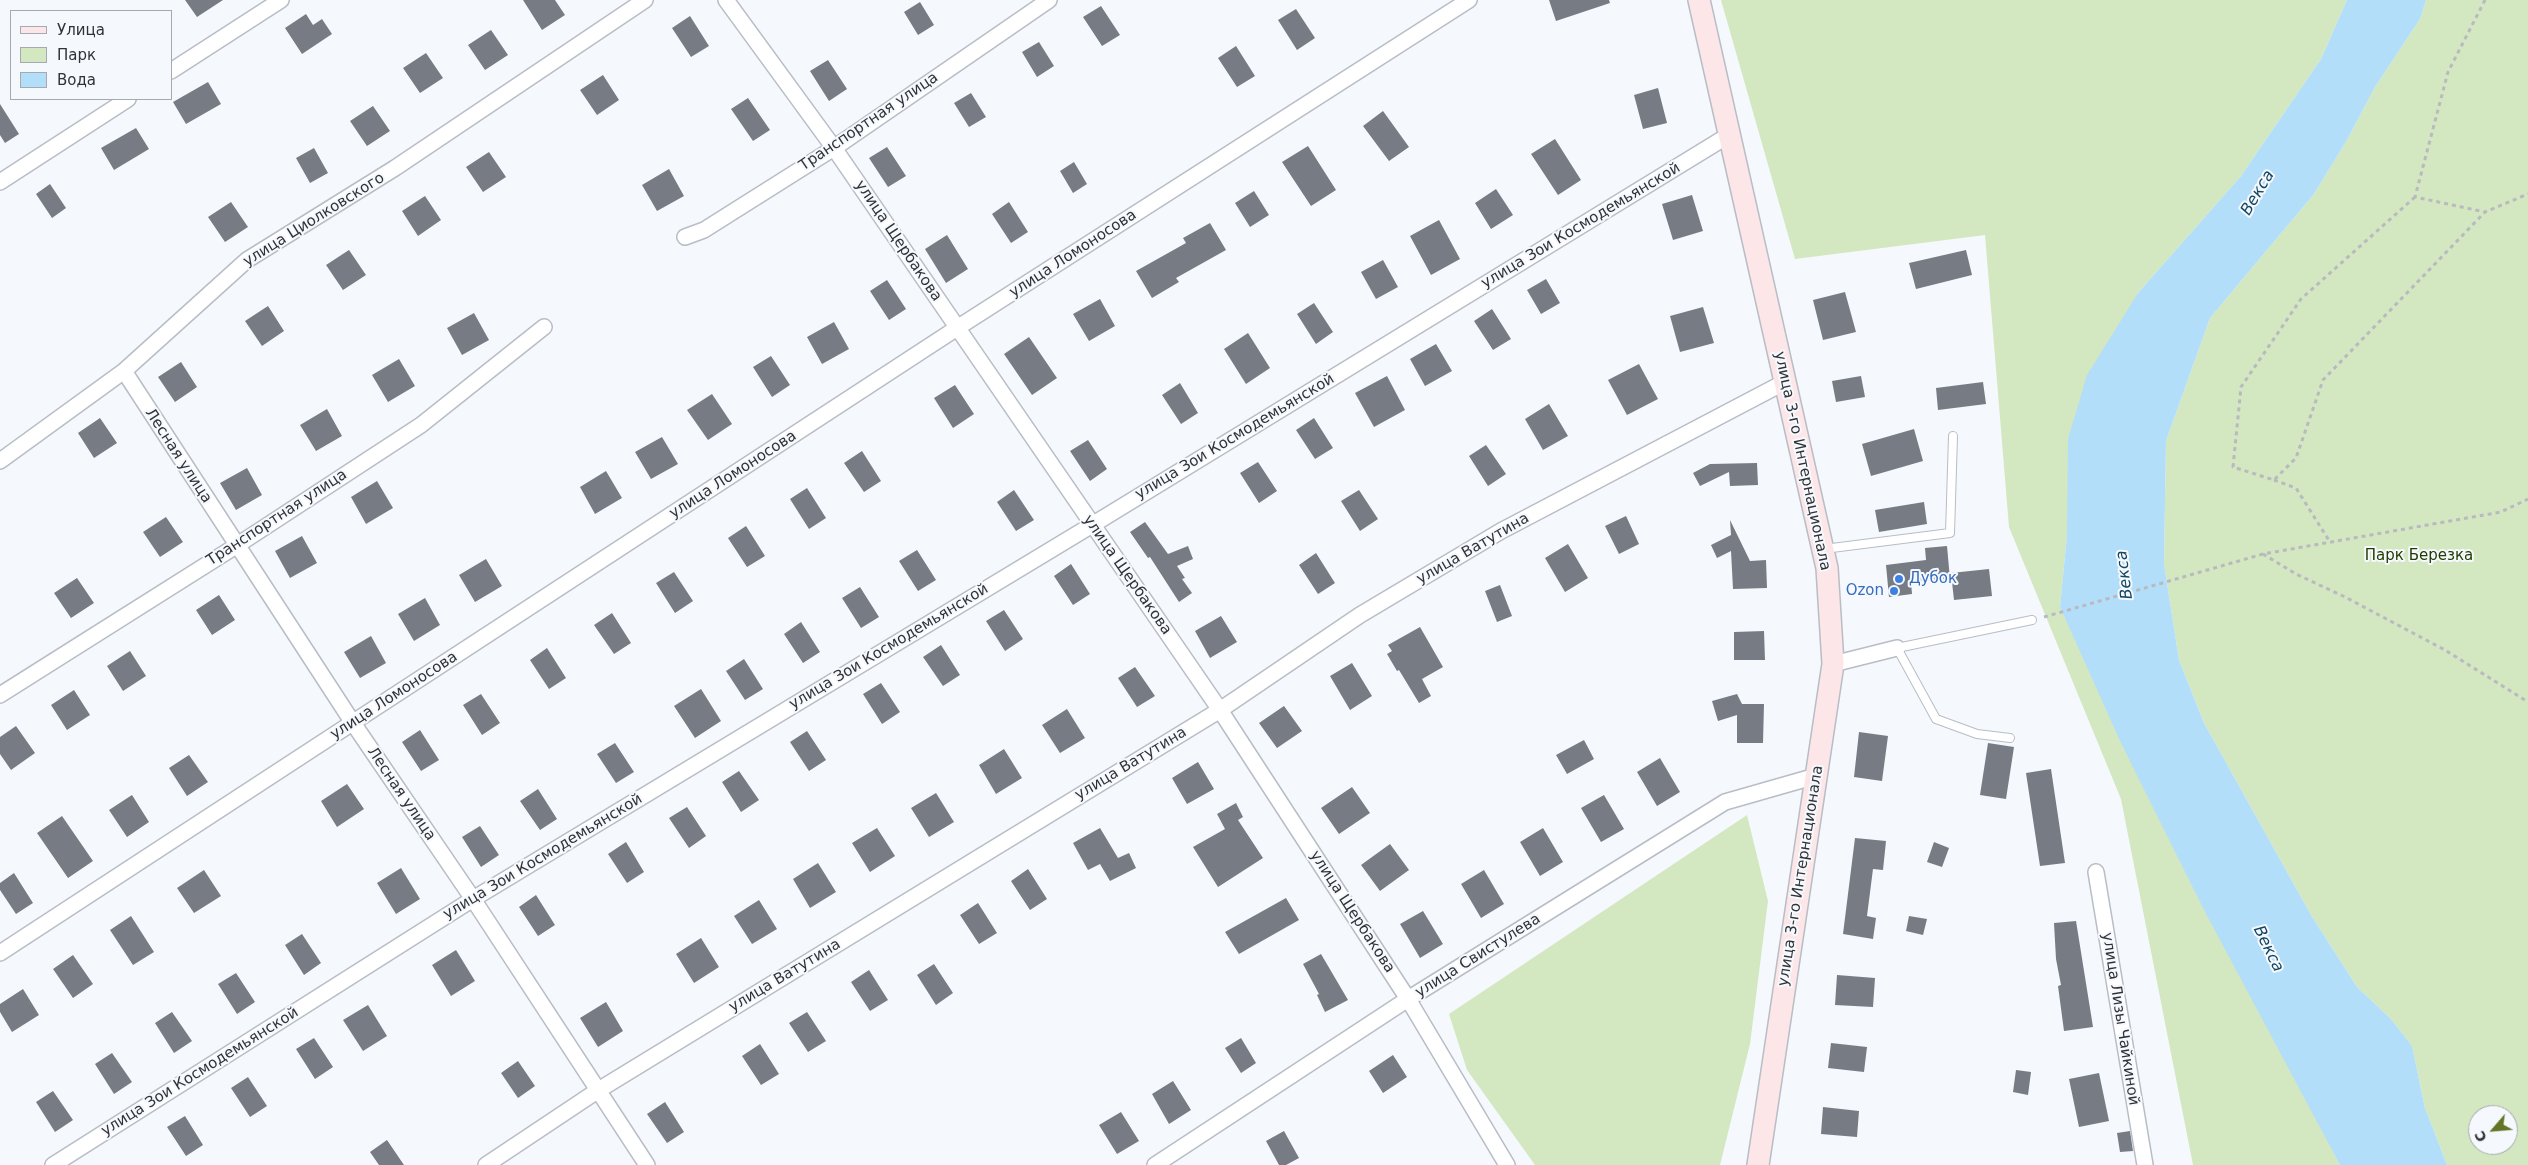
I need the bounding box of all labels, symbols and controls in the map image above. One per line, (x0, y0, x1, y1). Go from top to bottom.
legend (10, 10, 172, 100)
text: Улица (57, 21, 105, 39)
text: Парк (57, 46, 96, 64)
street label: Транспортная улица (796, 69, 942, 175)
text: Вода (57, 71, 96, 89)
street label: улица Зои Космодемьянской (1478, 159, 1684, 293)
water label: Векса (2237, 167, 2279, 219)
street label: улица Циолковского (240, 169, 388, 271)
street label: улица Щербакова (851, 177, 945, 305)
street label: улица Ломоносова (1006, 206, 1140, 302)
street label: улица 3-го Интернационала (1770, 350, 1834, 572)
street label: улица Зои Космодемьянской (1132, 370, 1338, 504)
street label: Лесная улица (141, 405, 215, 507)
street label: улица Ломоносова (666, 427, 800, 523)
street label: Транспортная улица (204, 466, 350, 570)
street label: улица Ватутина (1414, 509, 1532, 589)
street label: улица Щербакова (1079, 512, 1175, 638)
park label: Парк Березка (2365, 547, 2473, 565)
water label: Векса (2112, 549, 2138, 601)
place label: Дубок (1909, 570, 1957, 588)
marker: Дубок (1893, 573, 1905, 585)
street label: улица Зои Космодемьянской (786, 580, 992, 714)
place label: Ozon (1846, 582, 1884, 600)
marker: Ozon (1888, 585, 1900, 597)
street label: улица Ломоносова (327, 648, 461, 744)
street label: улица Ватутина (1072, 724, 1190, 804)
street label: Лесная улица (363, 744, 439, 844)
street label: улица 3-го Интернационала (1775, 764, 1827, 988)
street label: улица Зои Космодемьянской (440, 790, 646, 924)
street label: улица Щербакова (1306, 847, 1398, 977)
street label: улица Свистулева (1412, 910, 1544, 1002)
water label: Векса (2249, 923, 2287, 975)
street label: улица Лизы Чайкиной (2097, 931, 2143, 1107)
street label: улица Ватутина (726, 936, 844, 1016)
street label: улица Зои Космодемьянской (98, 1004, 302, 1140)
north arrow (2468, 1105, 2518, 1155)
text: С (2471, 1128, 2490, 1145)

